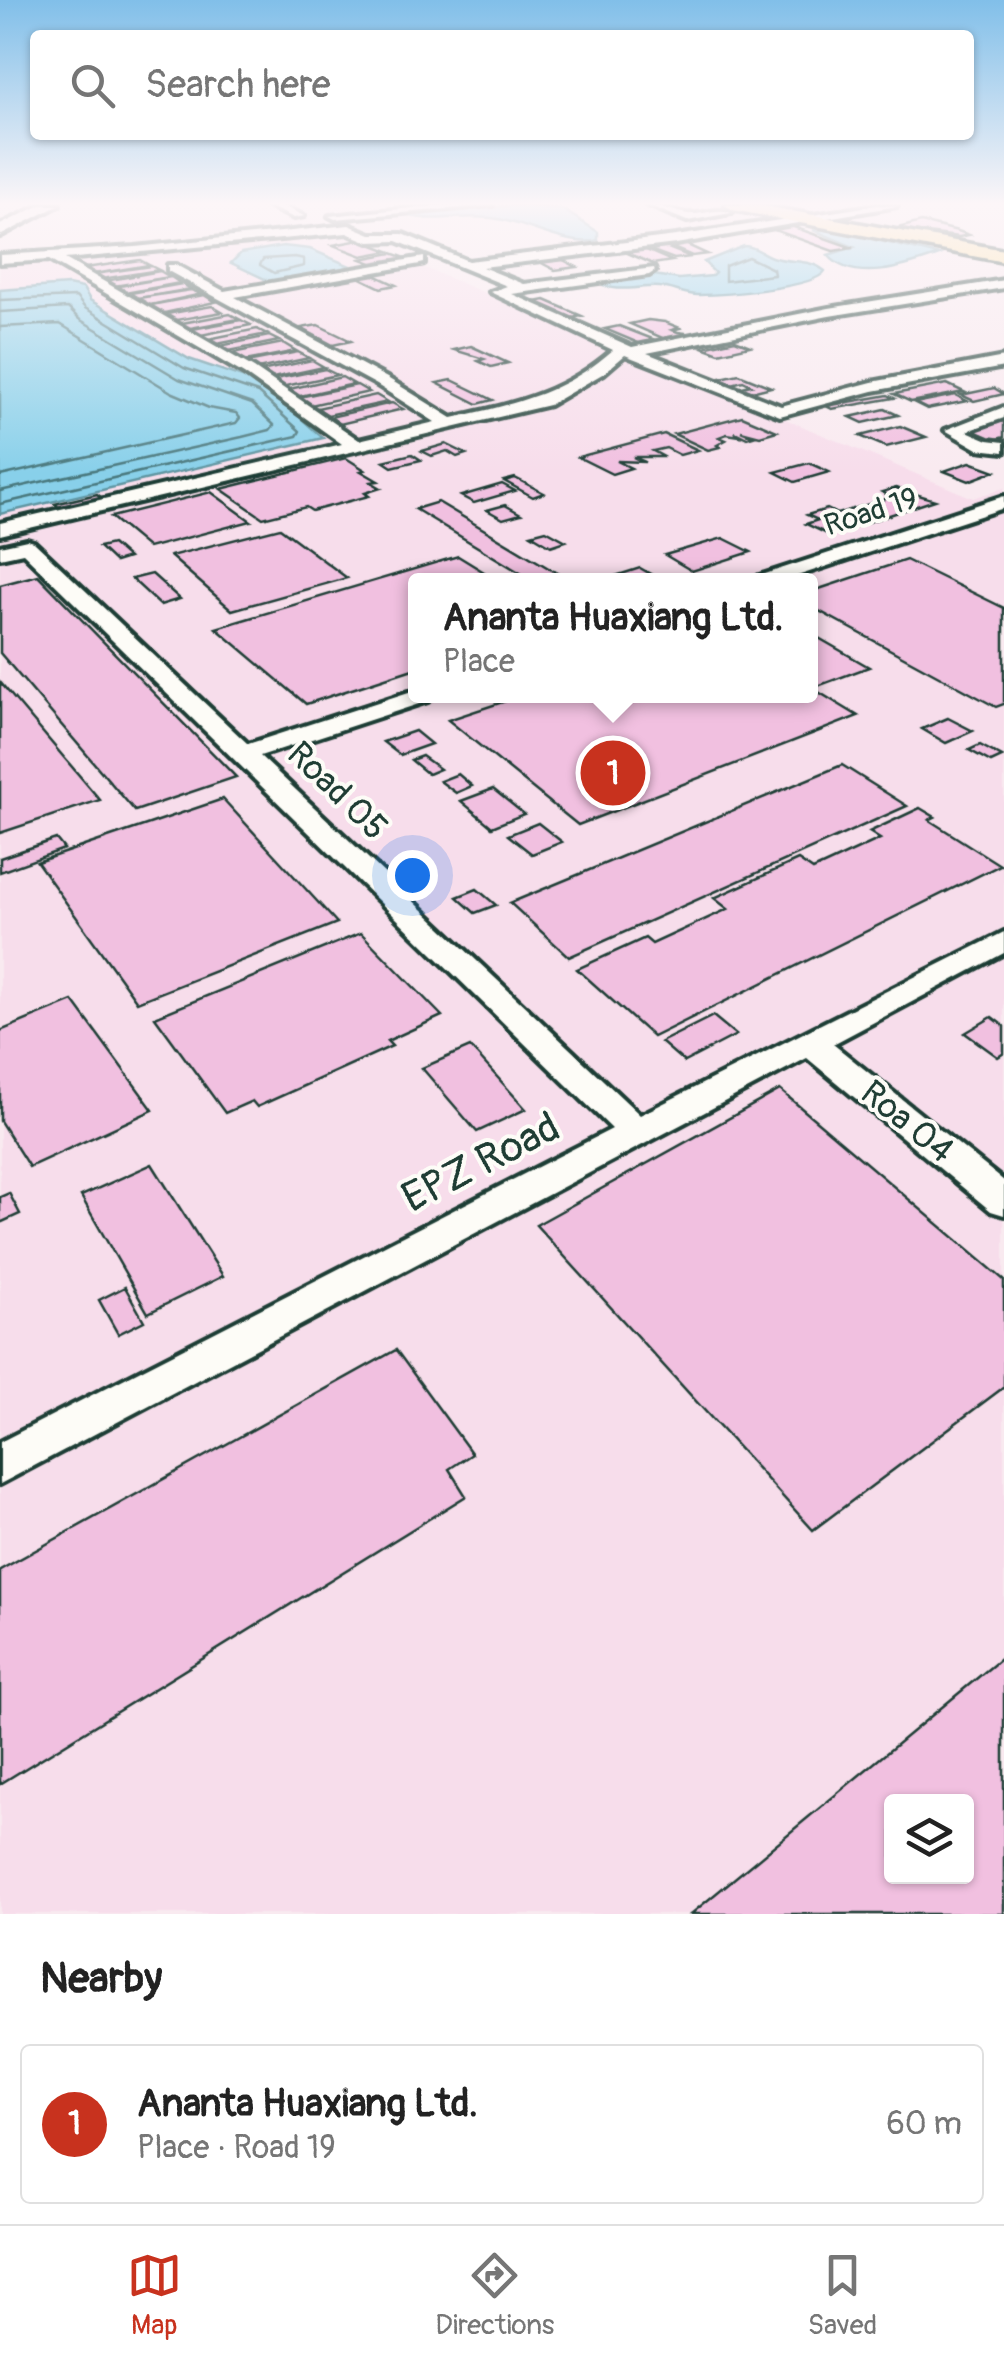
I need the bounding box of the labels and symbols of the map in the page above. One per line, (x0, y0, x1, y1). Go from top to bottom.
street label: Road 19 (820, 480, 922, 544)
street label: Road 05 (277, 732, 397, 850)
pin: 1 (580, 736, 646, 810)
your location (387, 850, 438, 901)
street label: Roa 04 (852, 1071, 962, 1173)
street label: EPZ Road (394, 1101, 568, 1225)

